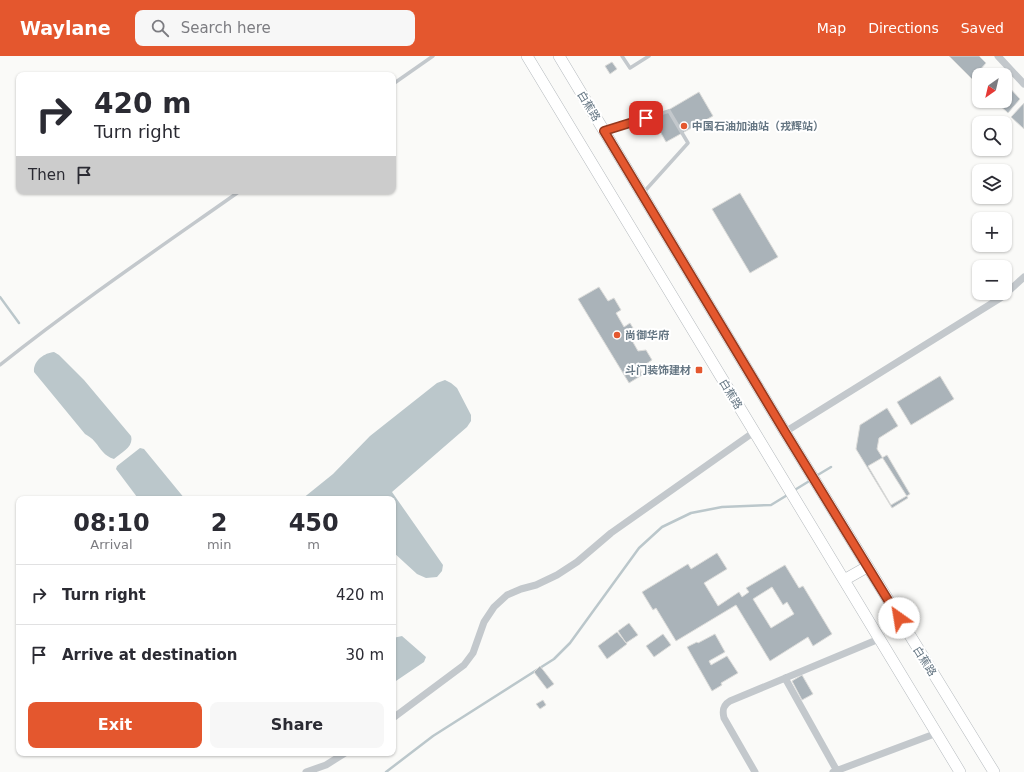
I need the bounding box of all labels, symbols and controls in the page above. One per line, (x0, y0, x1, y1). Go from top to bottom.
search box (135, 10, 415, 46)
text: Waylane (20, 17, 111, 39)
icon: search (149, 17, 171, 39)
text: Search here (181, 19, 271, 37)
text: Map (817, 20, 846, 36)
text: Directions (868, 20, 939, 36)
text: Saved (961, 20, 1004, 36)
north arrow (972, 68, 1012, 108)
map controls (972, 68, 1012, 300)
text: 420 m (94, 87, 191, 120)
icon: right (28, 88, 80, 140)
street label: 白蕉路 (575, 89, 603, 124)
pin (629, 101, 663, 135)
icon: arrive (635, 107, 657, 129)
button: search (972, 116, 1012, 156)
place label: 中国石油加油站（戎辉站） (692, 120, 824, 133)
text: Turn right (94, 121, 180, 142)
marker: 中国石油加油站（戎辉站） (679, 121, 689, 131)
icon: arrive (73, 164, 95, 186)
button: layers (972, 164, 1012, 204)
text: Then (28, 166, 65, 184)
button: + (972, 212, 1012, 252)
button: − (972, 260, 1012, 300)
place label: 尚御华府 (625, 329, 669, 342)
marker: 尚御华府 (612, 330, 622, 340)
place label: 斗门装饰建材 (625, 364, 691, 377)
marker: 斗门装饰建材 (694, 365, 704, 375)
street label: 白蕉路 (717, 377, 745, 412)
text: 08:10 (73, 509, 150, 537)
text: 2 (211, 509, 227, 537)
text: 450 (289, 509, 339, 537)
text: Arrival (90, 537, 133, 552)
text: min (207, 537, 231, 552)
text: m (307, 537, 320, 552)
icon: right (28, 584, 50, 606)
text: Turn right (62, 586, 146, 604)
text: 420 m (336, 586, 384, 604)
position arrow (878, 597, 920, 639)
icon: arrive (28, 644, 50, 666)
street label: 白蕉路 (910, 644, 939, 679)
text: Arrive at destination (62, 646, 237, 664)
text: 30 m (346, 646, 384, 664)
button: Exit (28, 702, 202, 748)
button: Share (210, 702, 384, 748)

